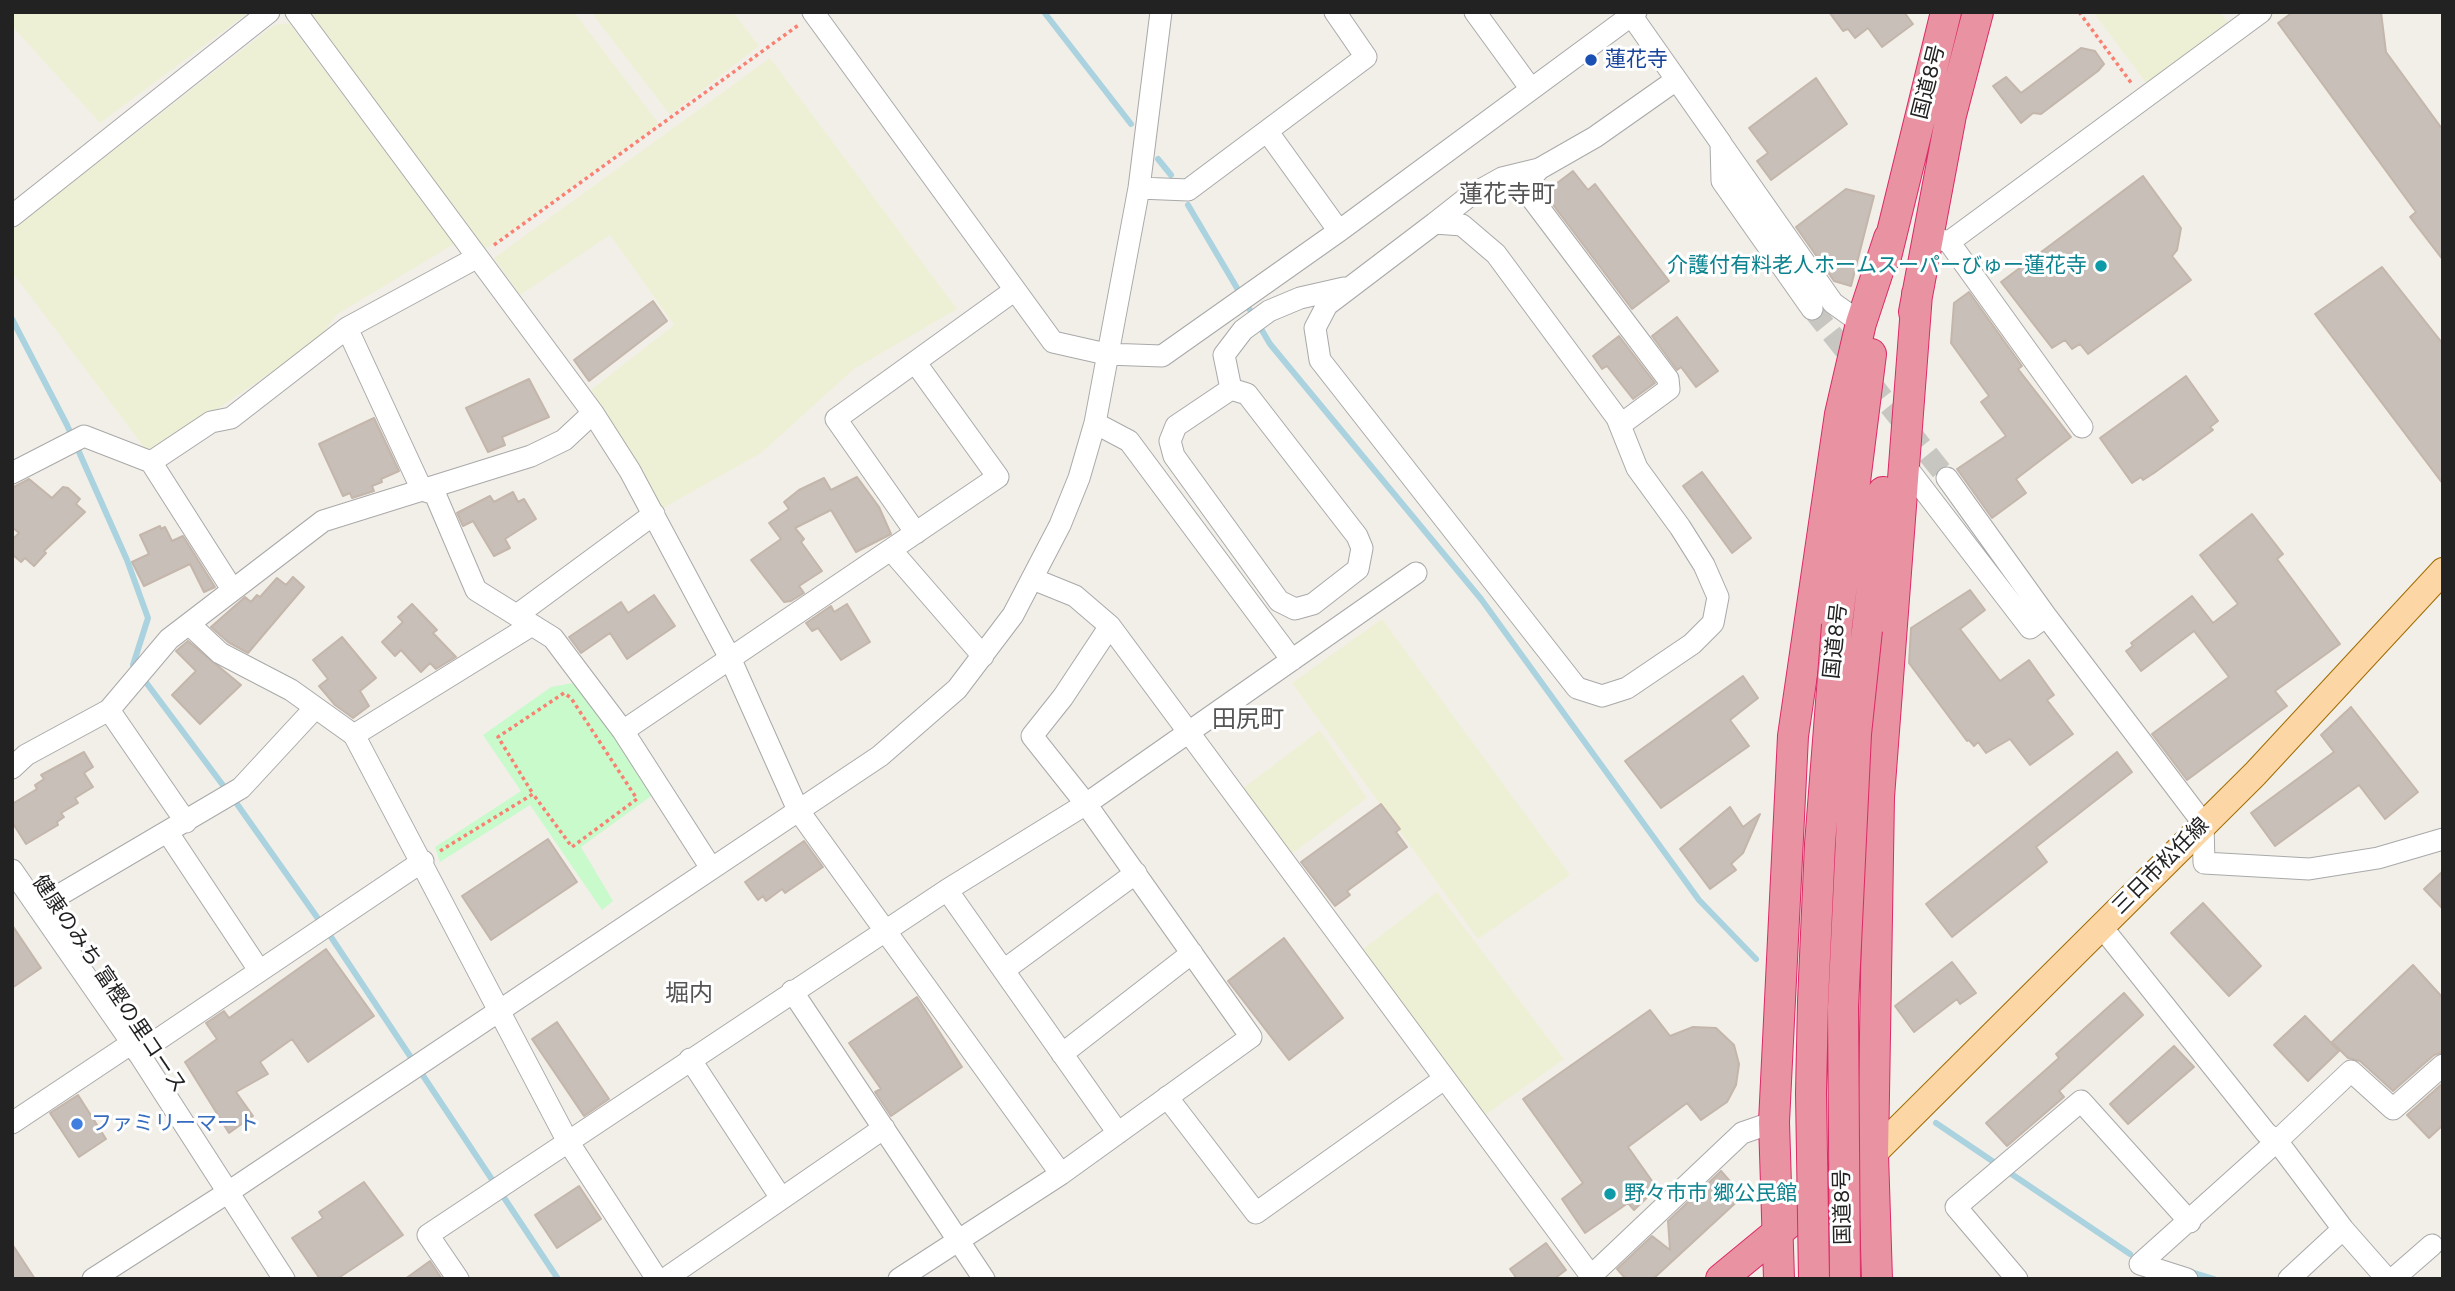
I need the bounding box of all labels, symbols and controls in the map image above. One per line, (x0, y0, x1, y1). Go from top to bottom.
street label: 国道8号 (1908, 42, 1950, 122)
place label: 蓮花寺 (1605, 47, 1668, 73)
marker: 蓮花寺 (1583, 52, 1599, 68)
district label: 蓮花寺町 (1459, 181, 1555, 209)
place label: 介護付有料老人ホームスーパーびゅー蓮花寺 (1667, 253, 2087, 279)
marker: 介護付有料老人ホームスーパーびゅー蓮花寺 (2093, 258, 2109, 274)
street label: 国道8号 (1820, 602, 1852, 680)
district label: 田尻町 (1212, 706, 1284, 734)
street label: 三日市松任線 (2108, 813, 2214, 919)
street label: 健康のみち 富樫の里コース (27, 870, 191, 1098)
district label: 堀内 (665, 980, 713, 1008)
place label: ファミリーマート (91, 1111, 259, 1137)
marker: ファミリーマート (69, 1116, 85, 1132)
street label: 国道8号 (1830, 1169, 1856, 1245)
place label: 野々市市 郷公民館 (1624, 1181, 1797, 1207)
marker: 野々市市 郷公民館 (1602, 1186, 1618, 1202)

